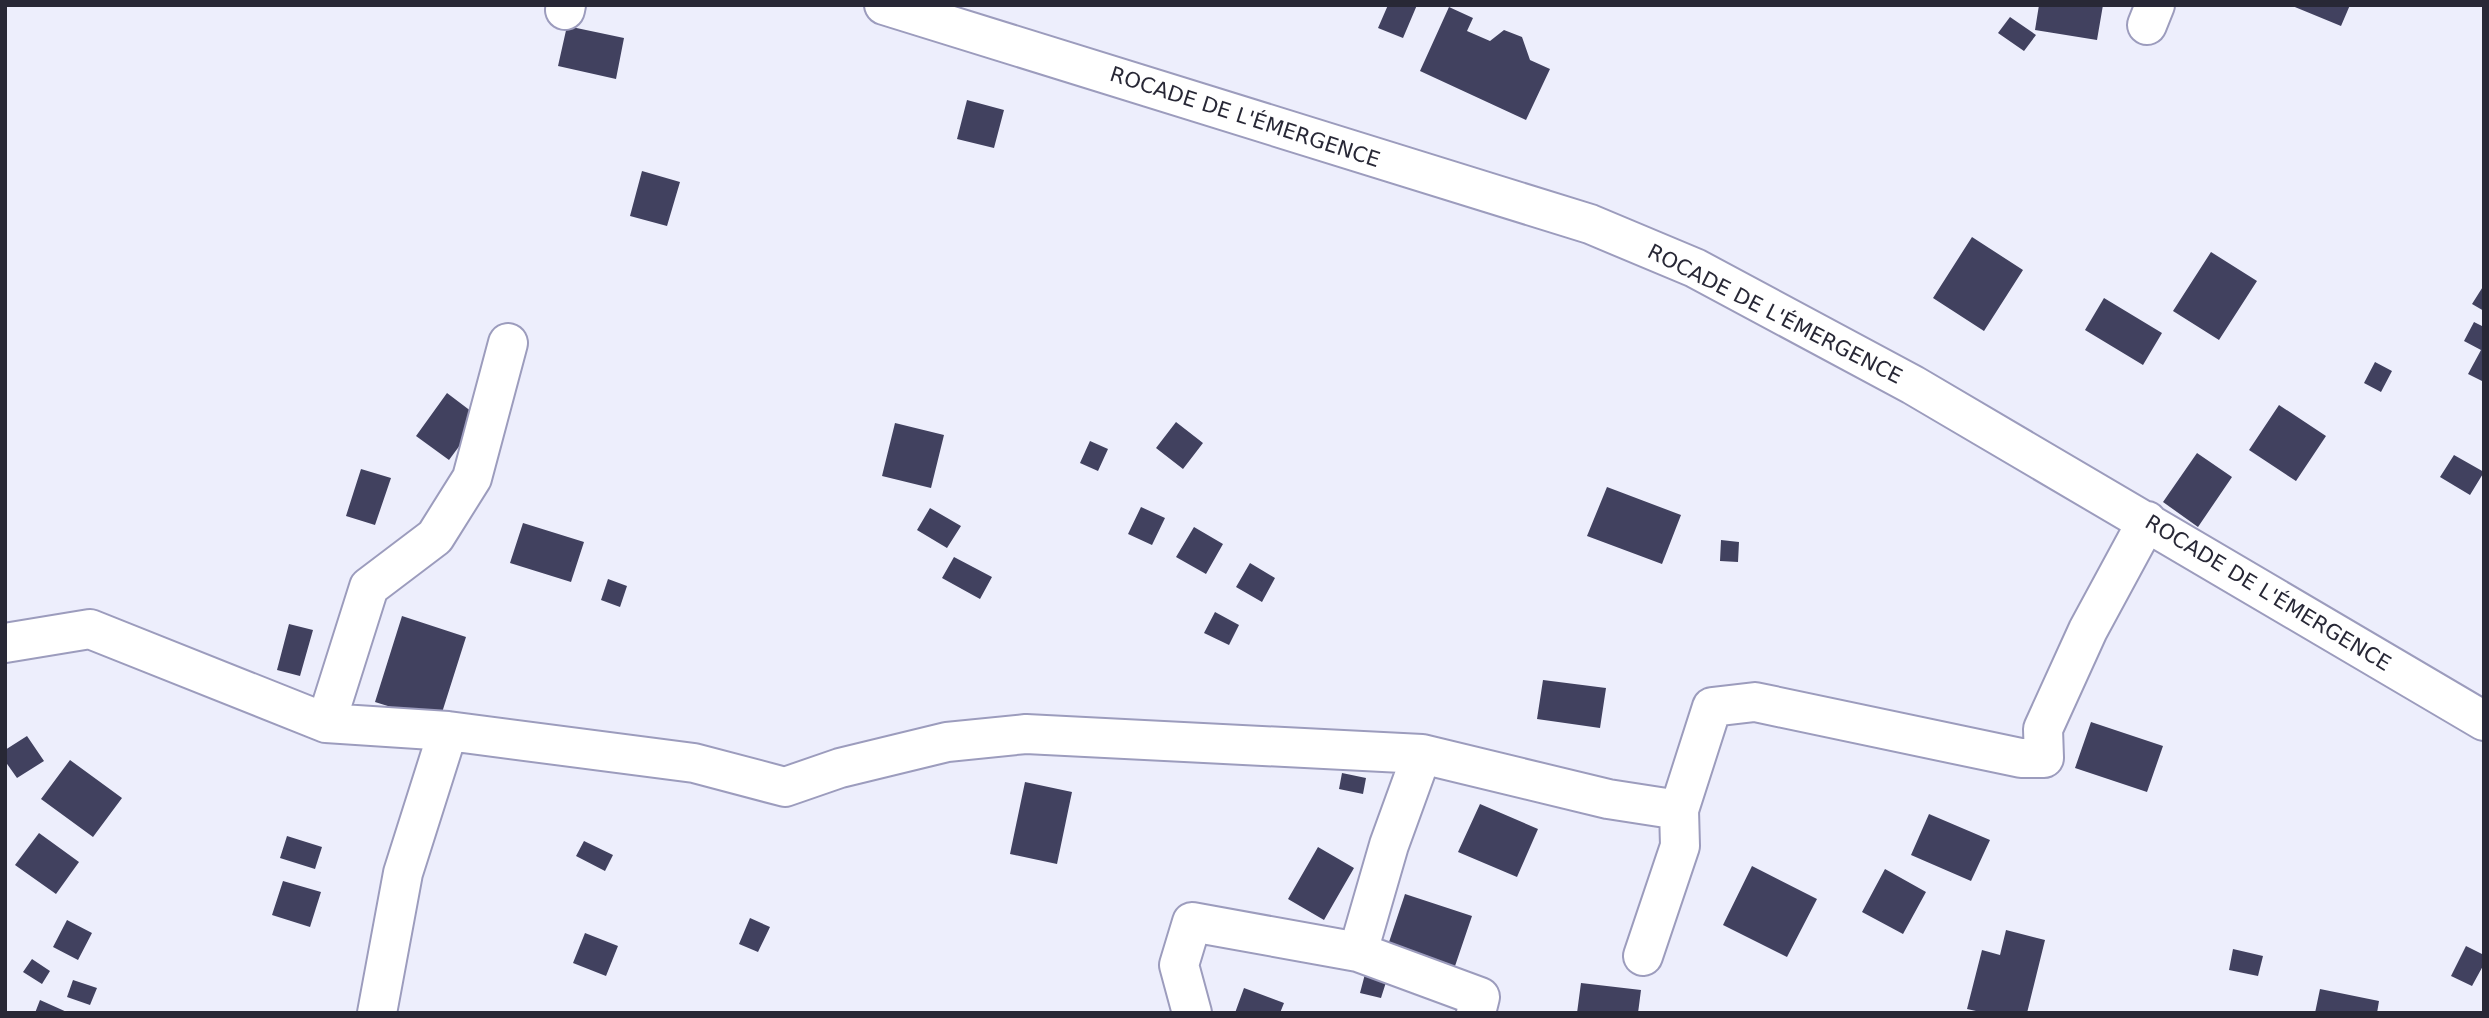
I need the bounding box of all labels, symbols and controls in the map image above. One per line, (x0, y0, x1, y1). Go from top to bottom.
street label: ROCADE DE L'ÉMERGENCE (1107, 61, 1383, 172)
street label: ROCADE DE L'ÉMERGENCE (1644, 238, 1907, 389)
street label: ROCADE DE L'ÉMERGENCE (2141, 509, 2396, 676)

